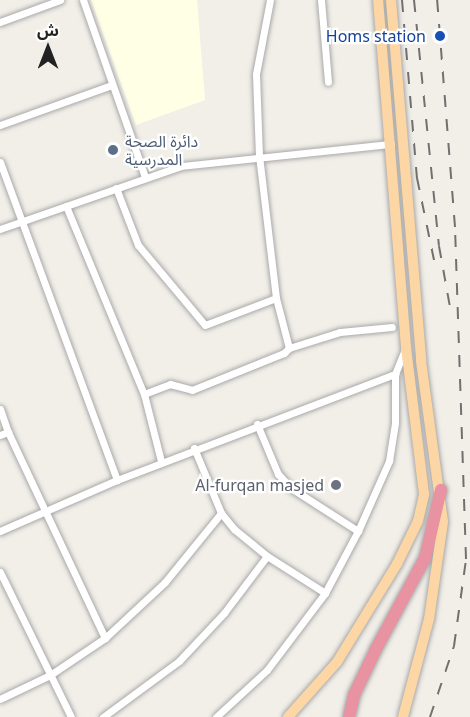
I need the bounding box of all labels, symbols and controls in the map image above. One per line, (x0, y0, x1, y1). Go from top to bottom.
north arrow (18, 18, 78, 78)
text: ش (37, 19, 59, 41)
place label: Homs station (326, 26, 426, 46)
marker: Homs station (431, 27, 449, 45)
place label: دائرة الصحة المدرسية (125, 131, 198, 169)
marker: دائرة الصحة المدرسية (106, 143, 120, 157)
place label: Al-furqan masjed (195, 475, 324, 495)
marker: Al-furqan masjed (329, 478, 343, 492)

